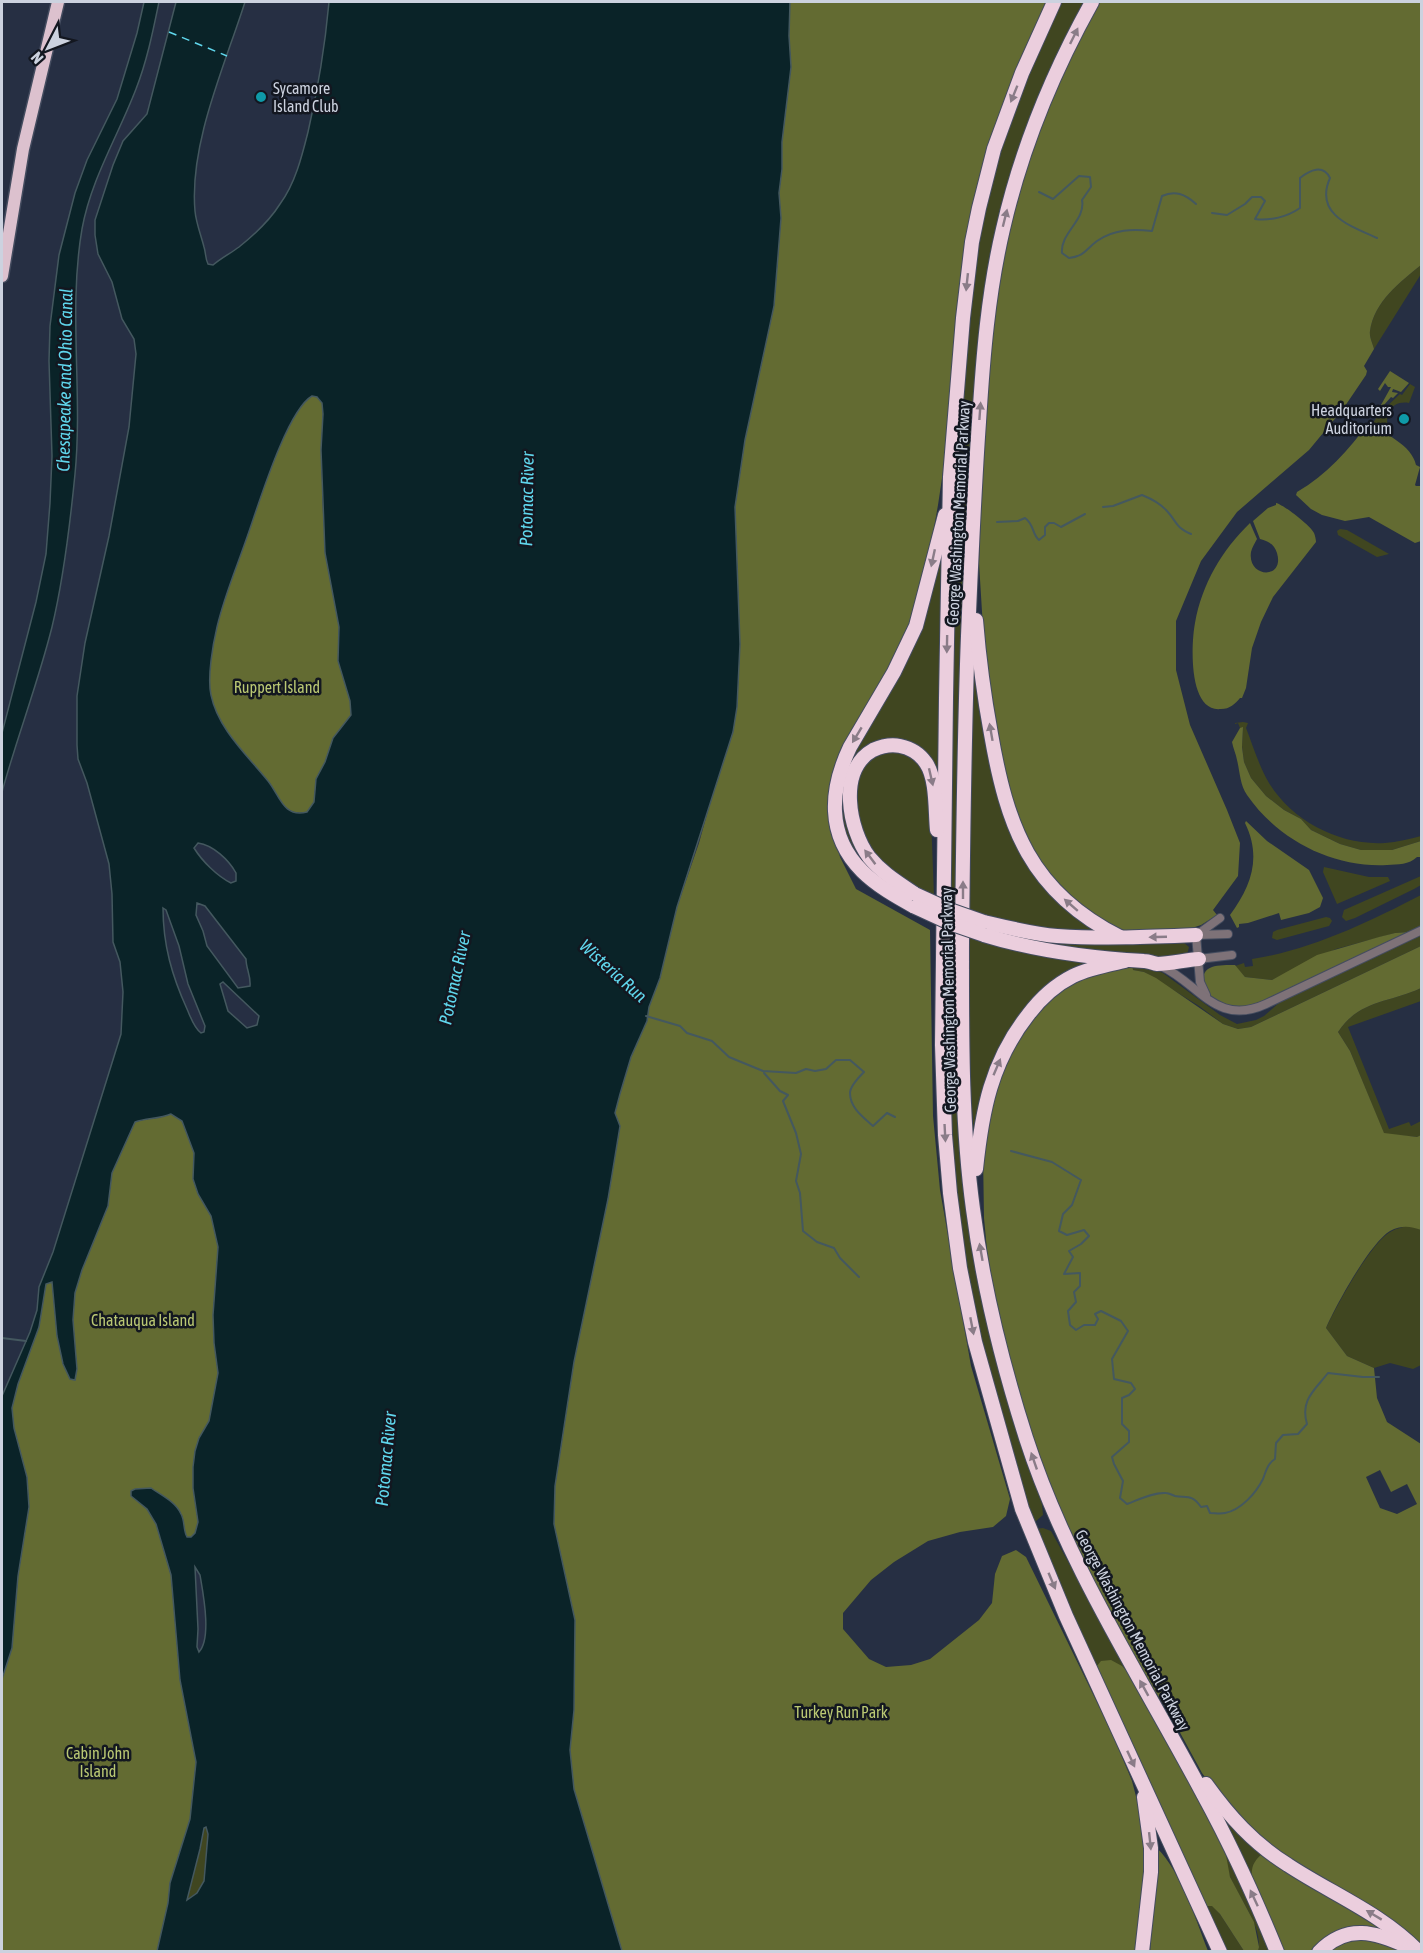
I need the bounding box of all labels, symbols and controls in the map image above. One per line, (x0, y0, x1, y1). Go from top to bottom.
north arrow (18, 18, 78, 78)
one-way arrow (1069, 27, 1079, 45)
text: N (27, 49, 47, 68)
place label: Sycamore Island Club (273, 79, 339, 115)
one-way arrow (1009, 85, 1019, 103)
marker: Sycamore Island Club (254, 90, 268, 104)
one-way arrow (1001, 209, 1011, 227)
one-way arrow (962, 273, 972, 292)
water label: Chesapeake and Ohio Canal (52, 288, 77, 472)
street label: George Washington Memorial Parkway (943, 400, 974, 626)
one-way arrow (975, 401, 985, 420)
place label: Headquarters Auditorium (1311, 401, 1392, 437)
marker: Headquarters Auditorium (1397, 412, 1411, 426)
water label: Potomac River (515, 451, 538, 547)
one-way arrow (928, 549, 937, 568)
one-way arrow (942, 635, 952, 654)
park label: Ruppert Island (234, 678, 320, 697)
one-way arrow (986, 723, 995, 742)
one-way arrow (851, 727, 862, 743)
one-way arrow (926, 768, 936, 787)
one-way arrow (864, 849, 877, 865)
one-way arrow (958, 881, 968, 900)
street label: George Washington Memorial Parkway (937, 887, 960, 1113)
one-way arrow (1064, 899, 1079, 912)
water label: Potomac River (434, 929, 475, 1026)
one-way arrow (1148, 932, 1167, 942)
water label: Wisteria Run (575, 935, 652, 1007)
one-way arrow (992, 1058, 1002, 1076)
one-way arrow (941, 1124, 950, 1143)
one-way arrow (976, 1243, 985, 1262)
park label: Chatauqua Island (91, 1311, 195, 1330)
one-way arrow (968, 1317, 977, 1336)
water label: Potomac River (371, 1410, 400, 1507)
one-way arrow (1028, 1452, 1038, 1470)
street label: George Washington Memorial Parkway (1071, 1526, 1194, 1734)
one-way arrow (1047, 1572, 1057, 1590)
one-way arrow (1139, 1679, 1149, 1696)
park label: Turkey Run Park (794, 1703, 888, 1722)
park label: Cabin John Island (66, 1744, 130, 1780)
one-way arrow (1127, 1751, 1136, 1768)
one-way arrow (1145, 1832, 1155, 1851)
one-way arrow (1249, 1889, 1258, 1906)
one-way arrow (1365, 1910, 1382, 1921)

